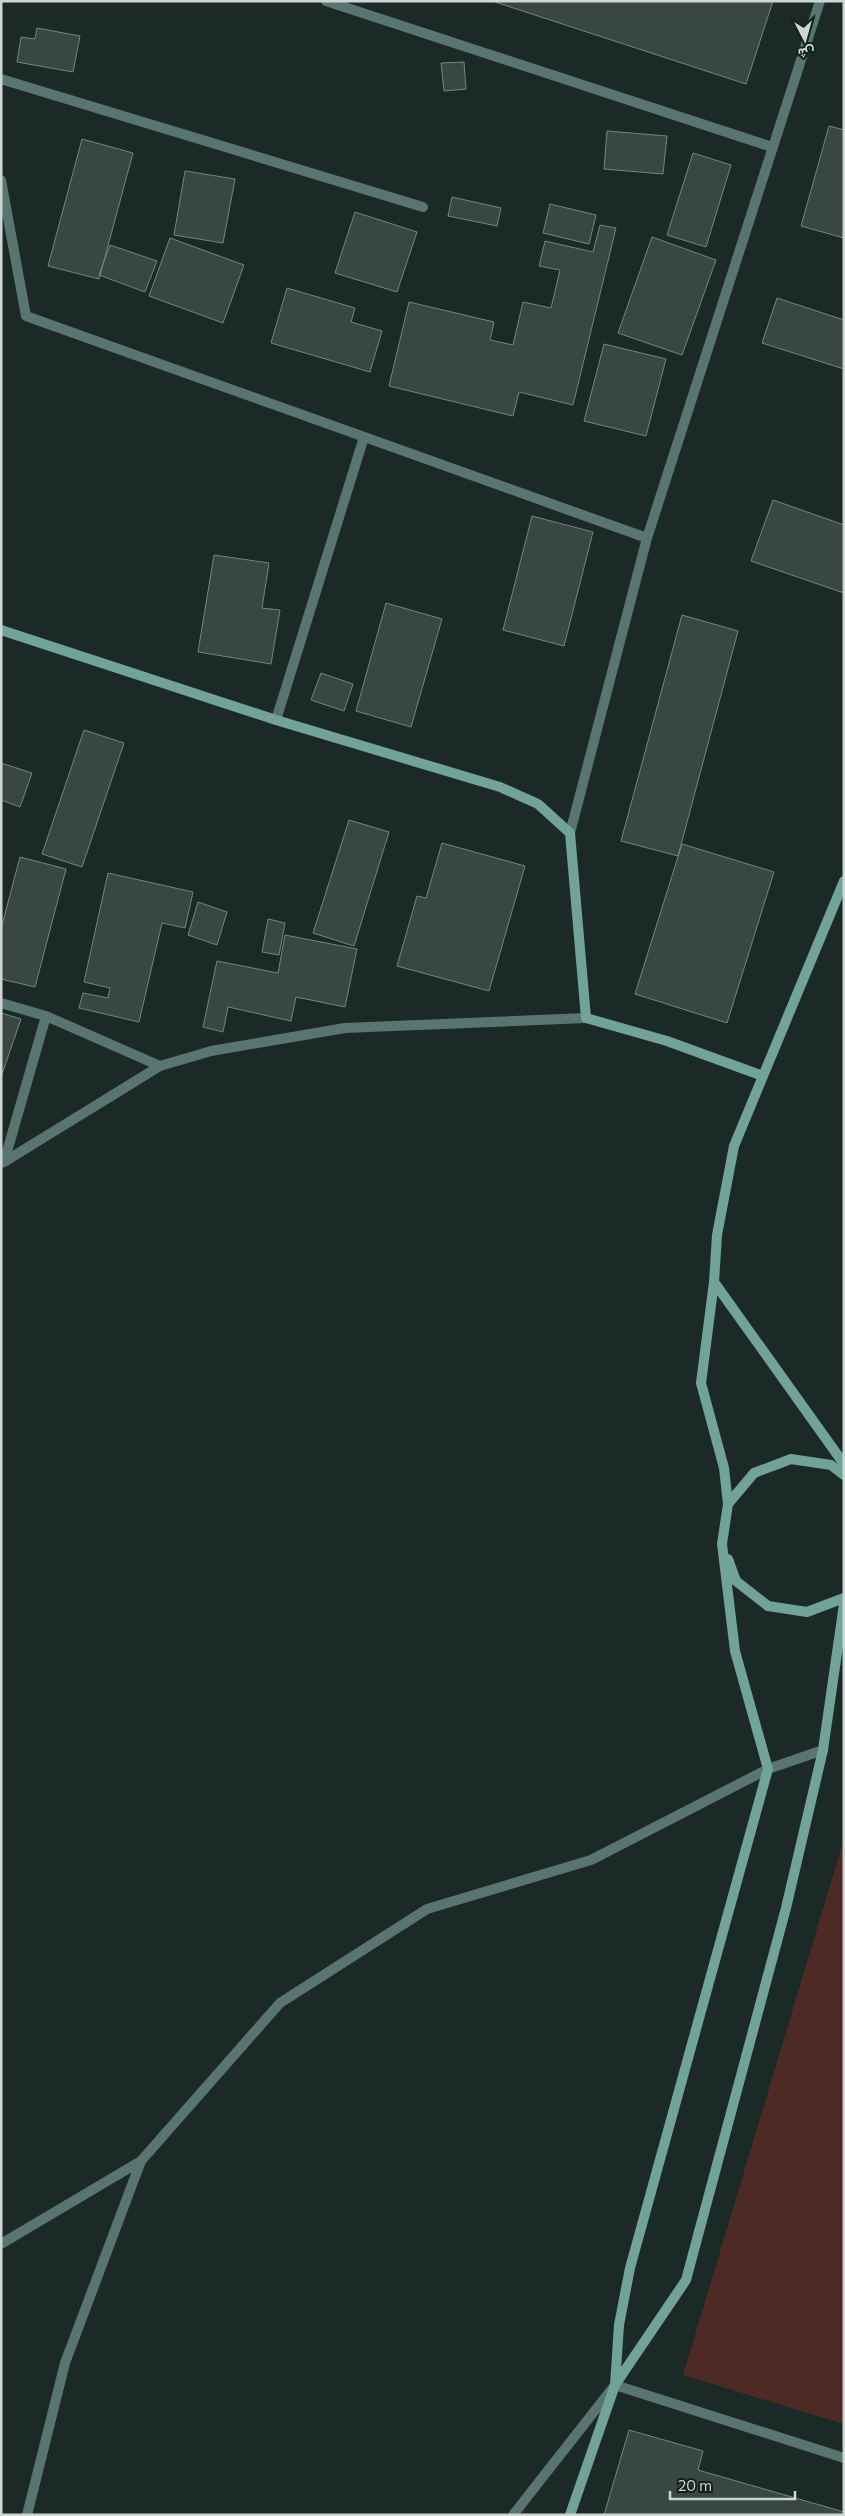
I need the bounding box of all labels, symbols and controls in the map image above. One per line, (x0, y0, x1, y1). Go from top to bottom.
north arrow (780, 15, 830, 65)
text: ش (797, 43, 816, 63)
scale bar (670, 2468, 795, 2500)
text: 20 m (678, 2476, 712, 2494)

